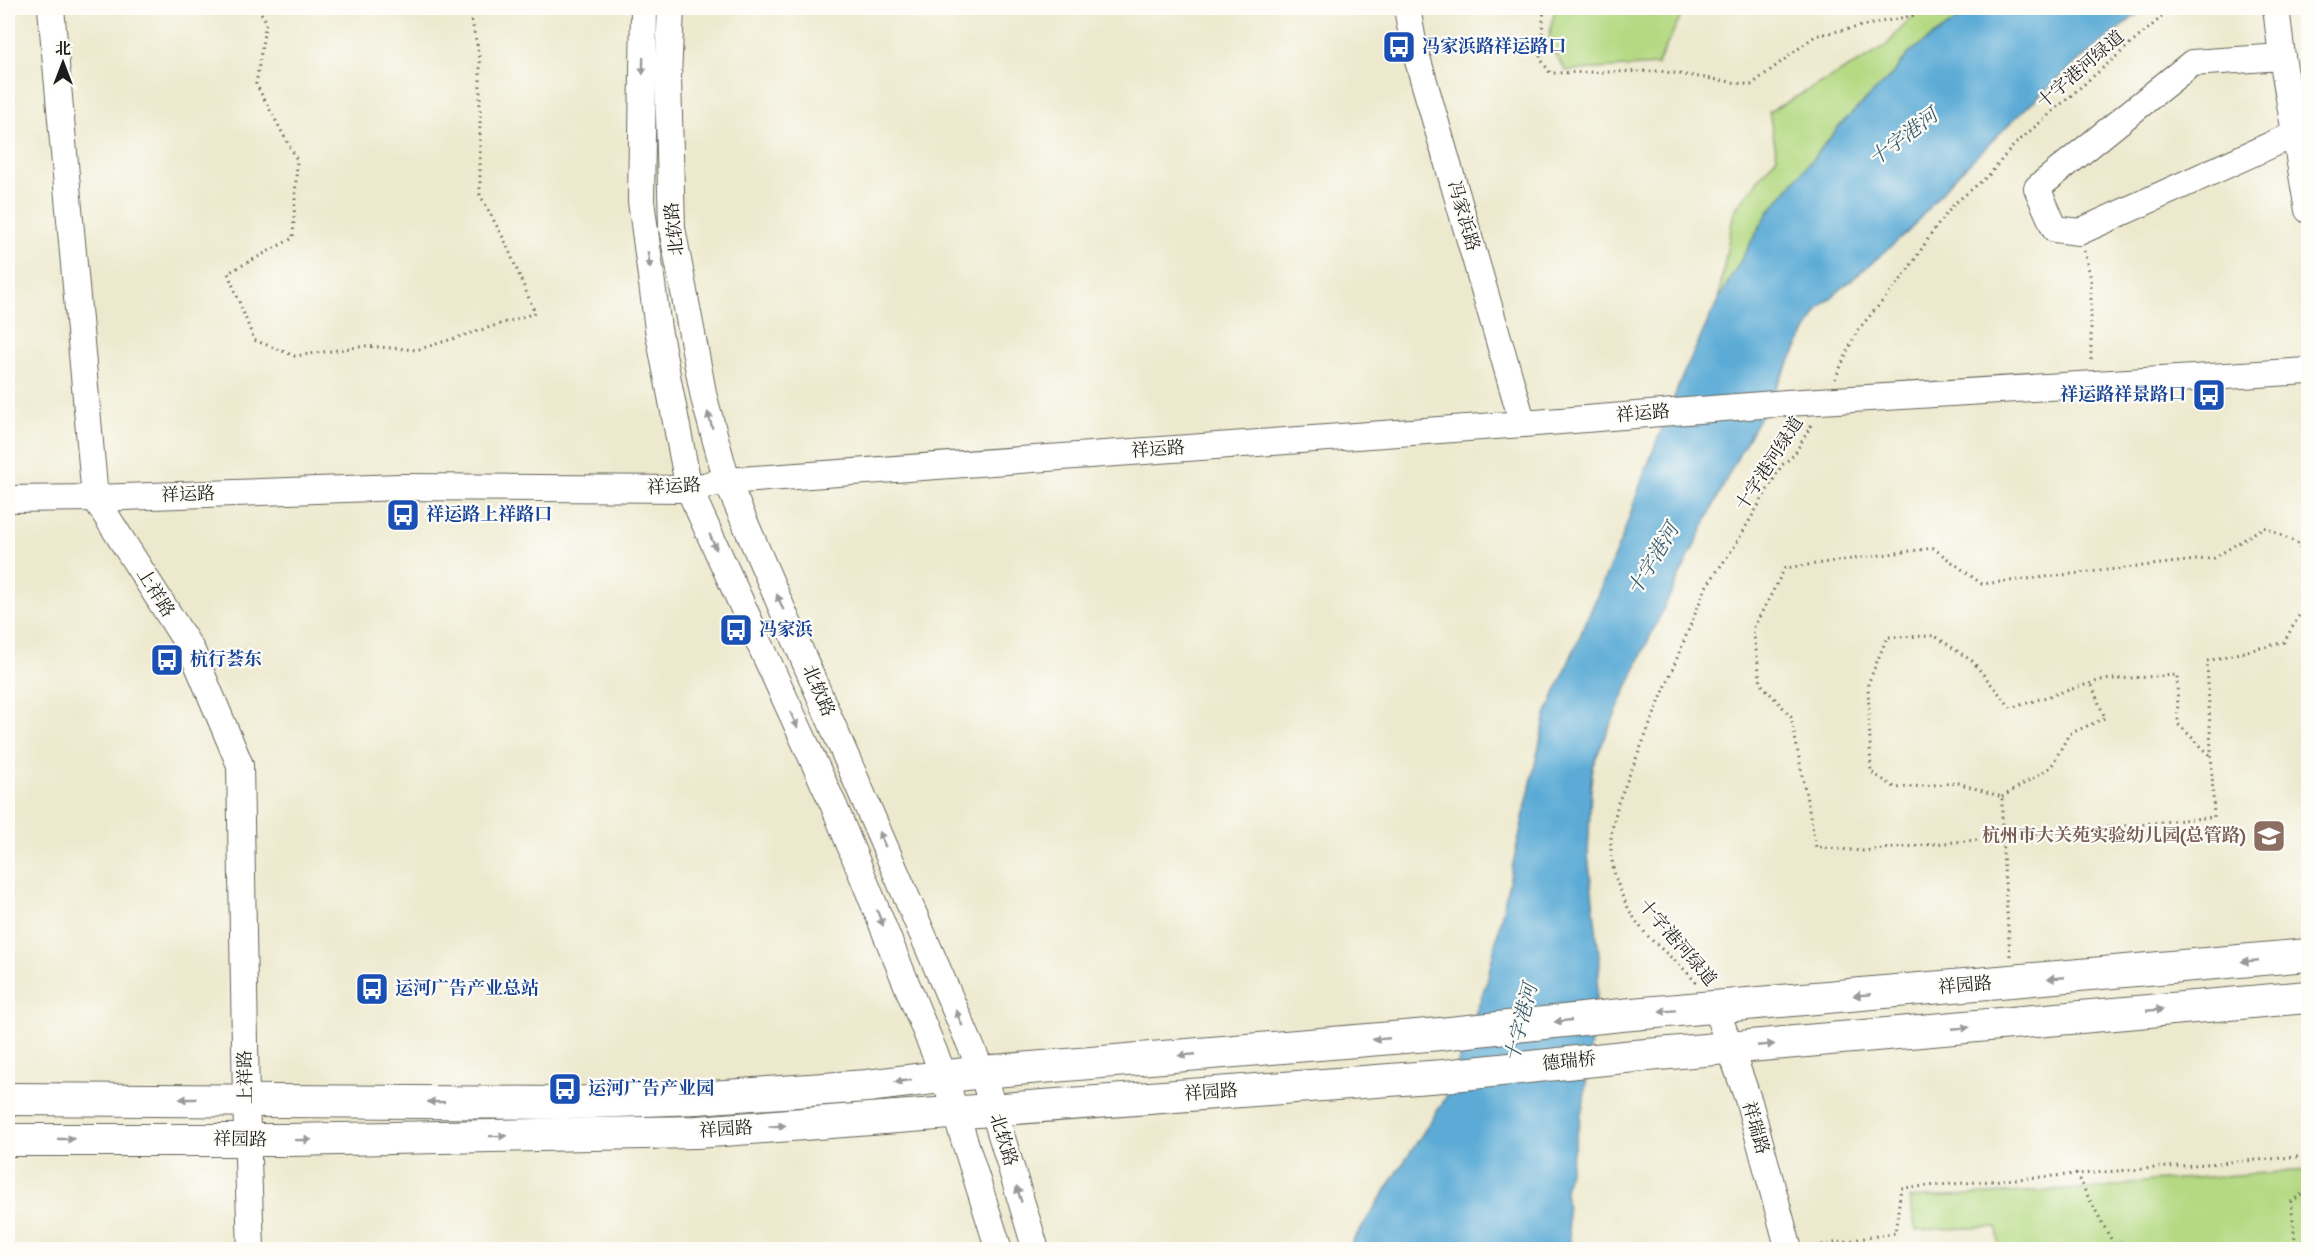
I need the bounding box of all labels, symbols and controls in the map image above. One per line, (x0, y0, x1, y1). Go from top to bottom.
street label: 十字港河绿道 (2033, 26, 2129, 114)
bus stop icon: 冯家浜路祥运路口 (1381, 29, 1417, 65)
north arrow (33, 33, 93, 93)
place label: 冯家浜路祥运路口 (1422, 36, 1566, 58)
text: 北 (55, 39, 71, 59)
one-way arrow (638, 56, 648, 75)
water label: 十字港河 (1865, 102, 1946, 172)
street label: 冯家浜路 (1443, 178, 1483, 254)
street label: 北软路 (661, 201, 689, 257)
one-way arrow (644, 251, 653, 270)
bus stop icon: 祥运路祥景路口 (2191, 377, 2227, 413)
place label: 祥运路祥景路口 (2060, 384, 2186, 406)
street label: 祥运路 (1615, 401, 1671, 427)
one-way arrow (705, 411, 714, 429)
street label: 十字港河绿道 (1731, 413, 1809, 515)
street label: 祥运路 (1130, 437, 1186, 463)
street label: 祥运路 (646, 475, 702, 499)
street label: 祥运路 (161, 483, 215, 507)
bus stop icon: 祥运路上祥路口 (385, 497, 421, 533)
place label: 祥运路上祥路口 (426, 504, 552, 526)
water label: 十字港河 (1623, 517, 1687, 601)
one-way arrow (709, 534, 718, 551)
street label: 上祥路 (131, 564, 179, 622)
one-way arrow (775, 592, 785, 610)
bus stop icon: 冯家浜 (718, 612, 754, 648)
place label: 冯家浜 (759, 619, 813, 641)
bus stop icon: 杭行荟东 (149, 642, 185, 678)
place label: 杭行荟东 (190, 649, 262, 671)
street label: 北软路 (797, 662, 839, 720)
one-way arrow (790, 711, 799, 728)
school or university icon: 杭州市大关苑实验幼儿园(总管路) (2251, 818, 2287, 854)
place label: 杭州市大关苑实验幼儿园(总管路) (1982, 825, 2246, 847)
one-way arrow (877, 829, 887, 847)
street label: 十字港河绿道 (1633, 895, 1721, 991)
one-way arrow (875, 910, 885, 928)
one-way arrow (2241, 956, 2260, 966)
bus stop icon: 运河广告产业总站 (354, 971, 390, 1007)
street label: 祥园路 (1937, 973, 1993, 999)
one-way arrow (2046, 973, 2065, 983)
place label: 运河广告产业总站 (395, 978, 539, 1000)
water label: 十字港河 (1500, 978, 1545, 1065)
one-way arrow (1852, 990, 1871, 1000)
one-way arrow (2145, 1006, 2164, 1015)
one-way arrow (1658, 1007, 1677, 1016)
one-way arrow (954, 1009, 963, 1027)
one-way arrow (1553, 1016, 1572, 1026)
one-way arrow (1951, 1023, 1970, 1033)
one-way arrow (1372, 1034, 1391, 1044)
one-way arrow (1757, 1040, 1776, 1050)
street label: 德瑞桥 (1541, 1048, 1597, 1076)
street label: 上祥路 (235, 1050, 257, 1104)
one-way arrow (1177, 1050, 1196, 1060)
bus stop icon: 运河广告产业园 (547, 1071, 583, 1107)
one-way arrow (893, 1077, 912, 1086)
place label: 运河广告产业园 (588, 1078, 714, 1100)
street label: 祥园路 (1183, 1080, 1239, 1106)
one-way arrow (178, 1094, 197, 1104)
one-way arrow (426, 1097, 445, 1106)
street label: 祥瑞路 (1737, 1099, 1773, 1157)
street label: 北软路 (985, 1111, 1021, 1169)
street label: 祥园路 (698, 1117, 754, 1143)
one-way arrow (767, 1121, 786, 1131)
street label: 祥园路 (213, 1129, 267, 1151)
one-way arrow (488, 1131, 507, 1141)
one-way arrow (56, 1134, 75, 1144)
one-way arrow (293, 1135, 312, 1145)
one-way arrow (1014, 1184, 1023, 1202)

